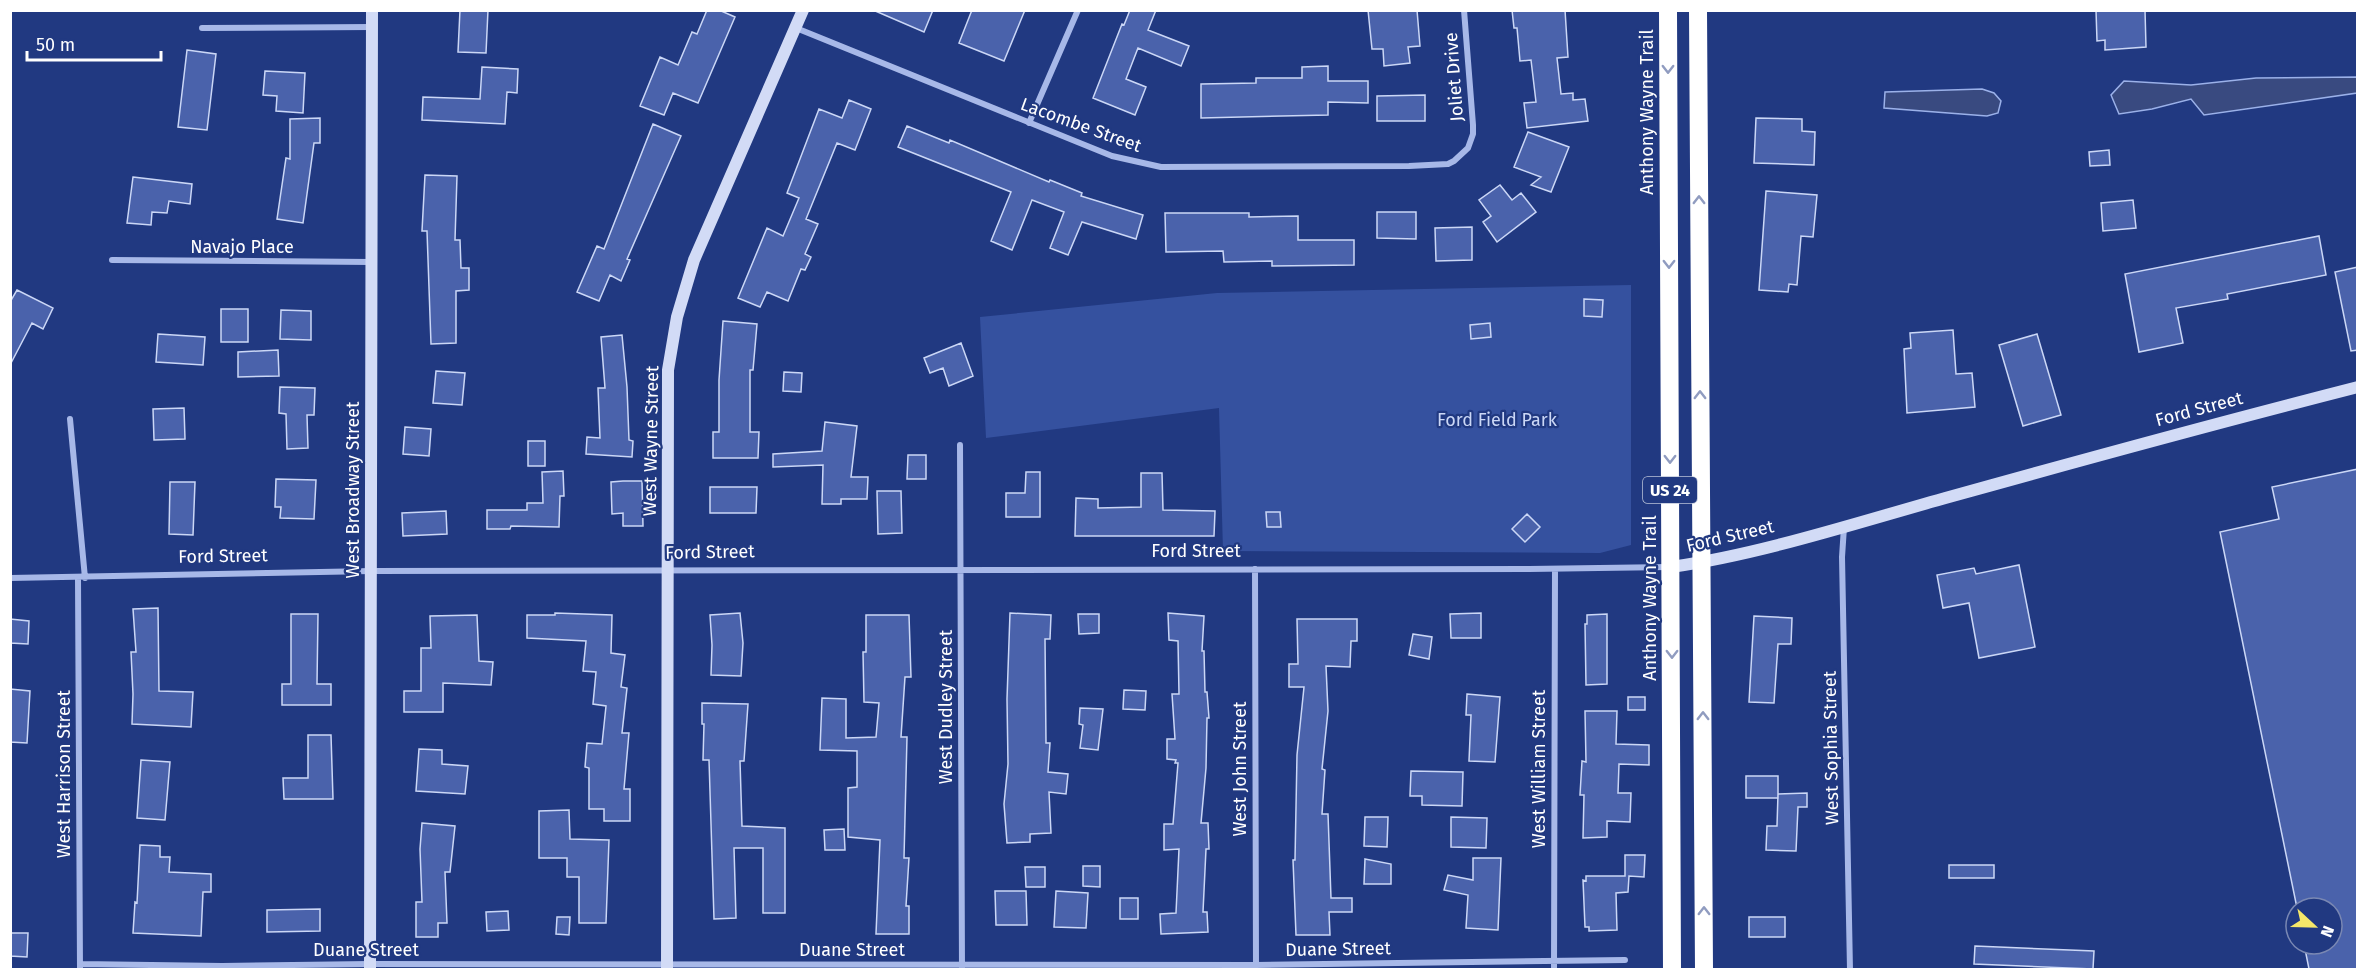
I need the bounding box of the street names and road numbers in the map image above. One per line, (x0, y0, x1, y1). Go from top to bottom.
street label: Anthony Wayne Trail (1636, 29, 1658, 195)
street label: Joliet Drive (1440, 32, 1468, 122)
street label: Lacombe Street (1018, 93, 1145, 157)
street label: Navajo Place (190, 236, 294, 258)
street label: West Wayne Street (639, 365, 663, 517)
street label: Ford Street (2153, 387, 2246, 431)
street label: West Broadway Street (342, 401, 364, 579)
road number: US 24 (1643, 477, 1697, 503)
street label: Anthony Wayne Trail (1639, 515, 1661, 681)
street label: Ford Street (1684, 515, 1777, 557)
street label: Ford Street (665, 540, 755, 564)
street label: Ford Street (1151, 540, 1241, 562)
street label: Ford Street (178, 544, 268, 568)
street label: West Dudley Street (935, 629, 957, 784)
street label: West Sophia Street (1819, 670, 1843, 825)
street label: West Harrison Street (53, 689, 75, 858)
street label: West William Street (1528, 689, 1550, 848)
street label: West John Street (1229, 701, 1251, 836)
street label: Duane Street (1285, 937, 1392, 961)
street label: Duane Street (313, 939, 419, 961)
street label: Duane Street (799, 939, 905, 961)

